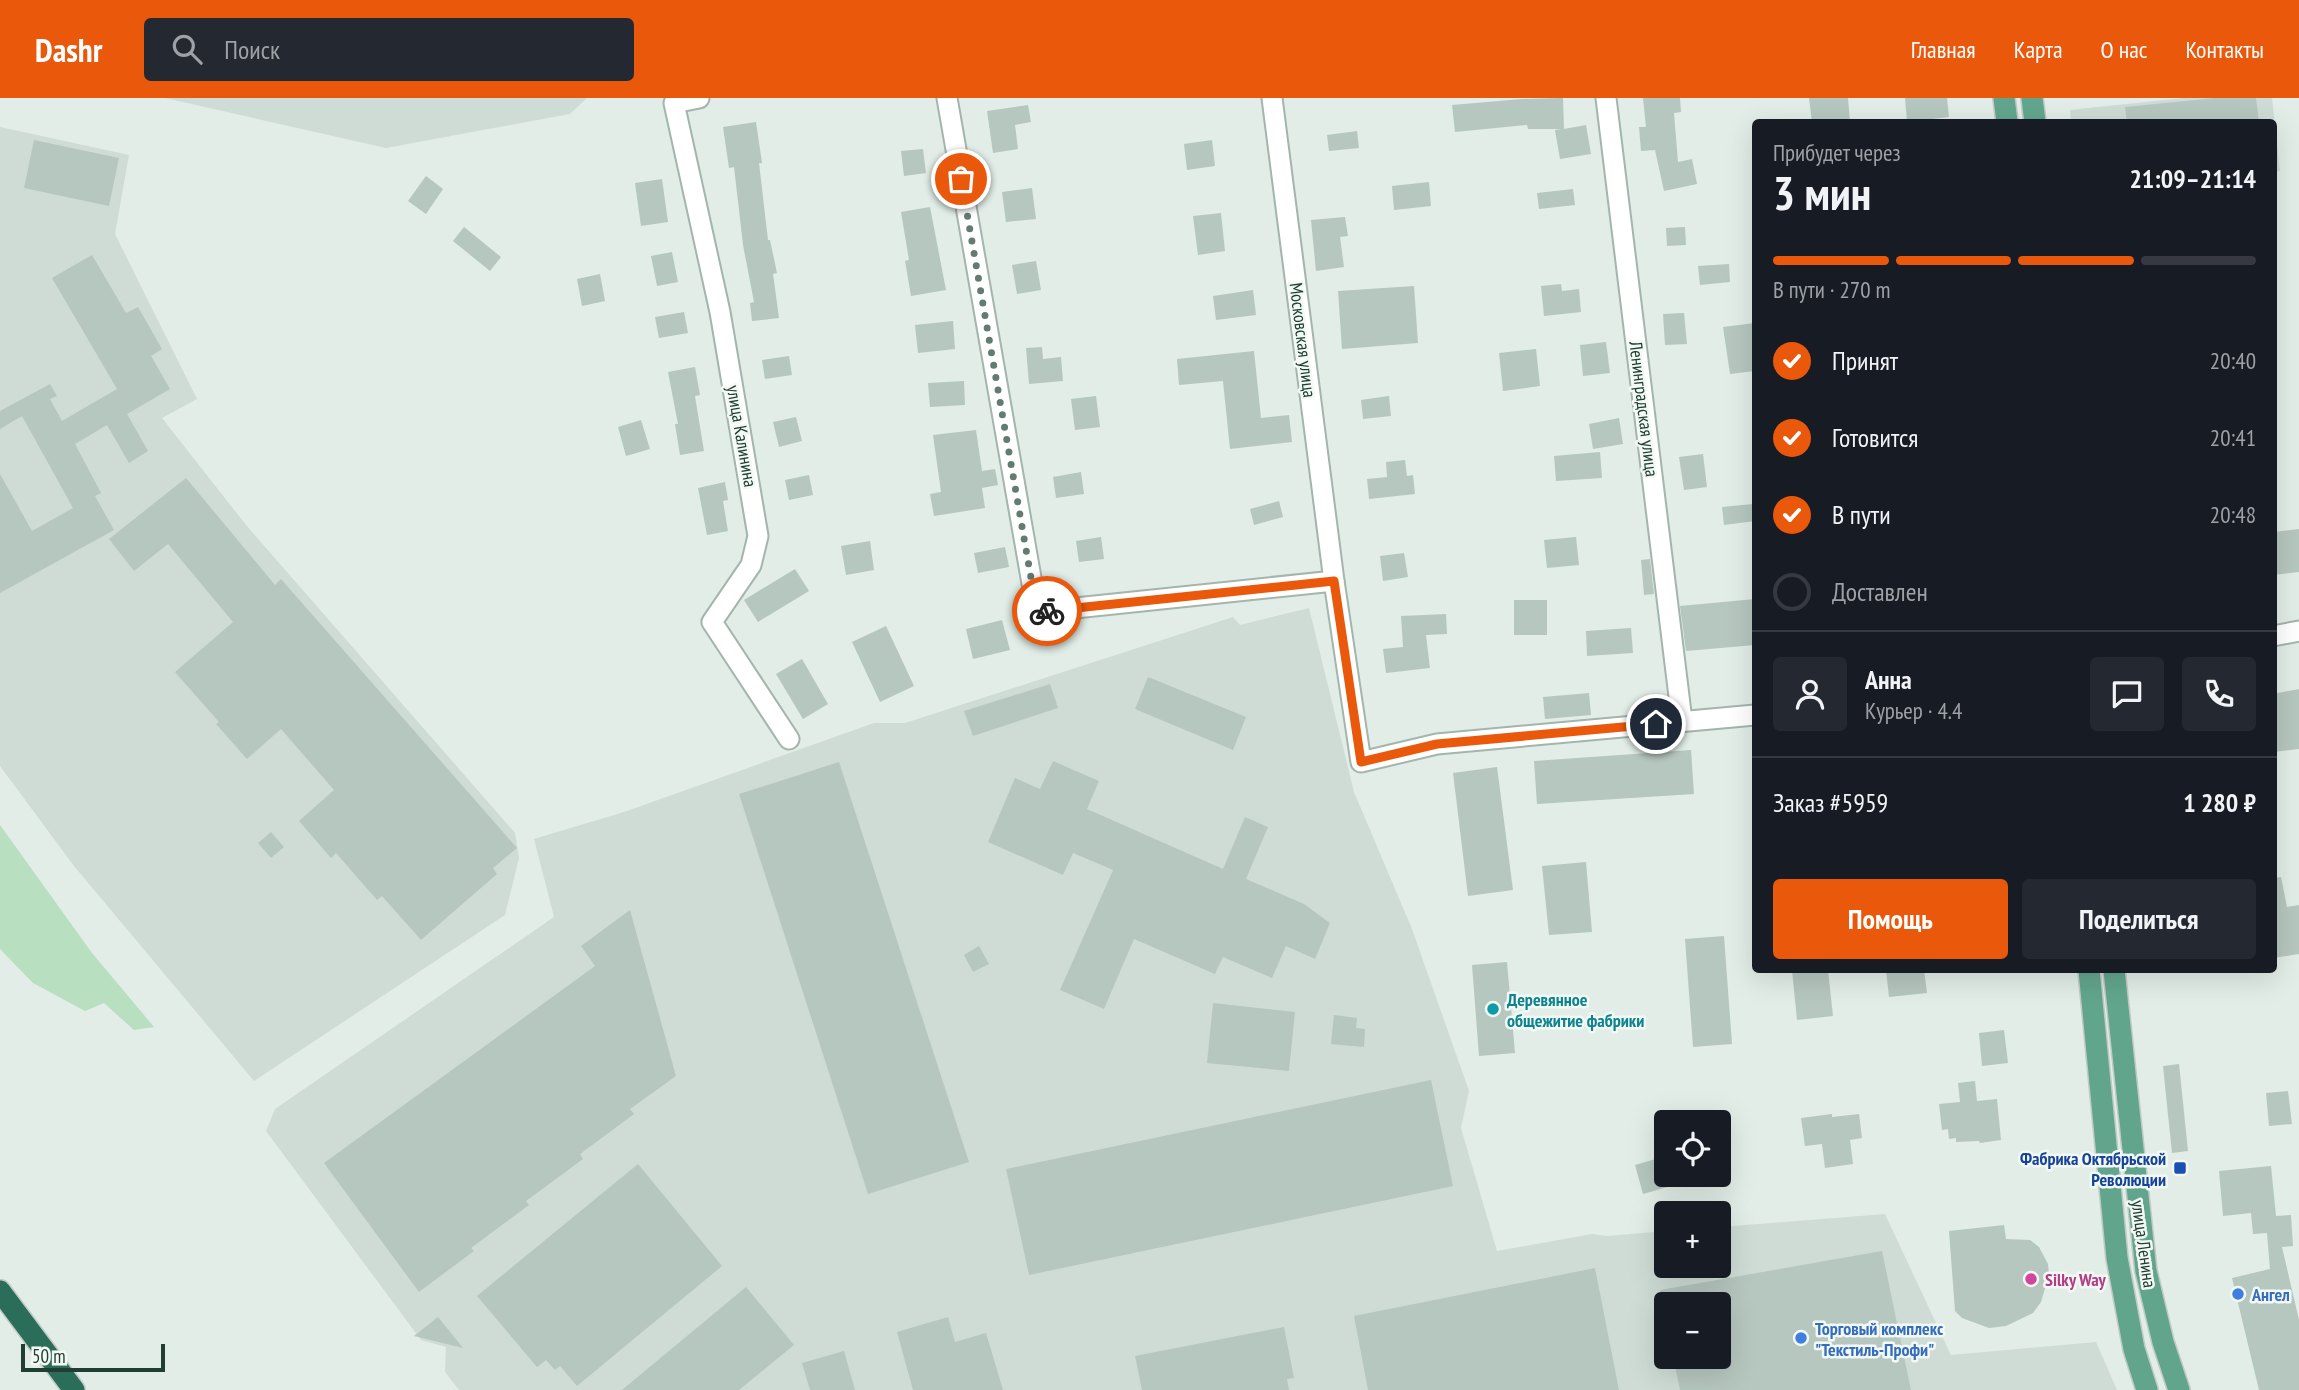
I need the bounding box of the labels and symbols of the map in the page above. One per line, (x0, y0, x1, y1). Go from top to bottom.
pin (931, 149, 991, 209)
street label: Московская улица (1285, 281, 1321, 399)
street label: Ленинградская улица (1624, 339, 1664, 478)
street label: улица Калинина (722, 383, 762, 489)
courier (1012, 576, 1082, 646)
pin (1626, 694, 1686, 754)
place label: Деревянное общежитие фабрики (1507, 988, 1644, 1032)
marker: Деревянное общежитие фабрики (1485, 1001, 1501, 1017)
place label: Фабрика Октябрьской Революции (2020, 1147, 2166, 1191)
marker: Фабрика Октябрьской Революции (2172, 1160, 2188, 1176)
street label: улица Ленина (2126, 1199, 2162, 1289)
place label: Silky Way (2045, 1268, 2107, 1291)
marker: Silky Way (2023, 1271, 2039, 1287)
place label: Ангел (2251, 1283, 2290, 1306)
marker: Ангел (2230, 1286, 2246, 1302)
place label: Торговый комплекс "Текстиль-Профи" (1815, 1317, 1944, 1361)
marker: Торговый комплекс "Текстиль-Профи" (1793, 1330, 1809, 1346)
scale bar (21, 1341, 164, 1373)

